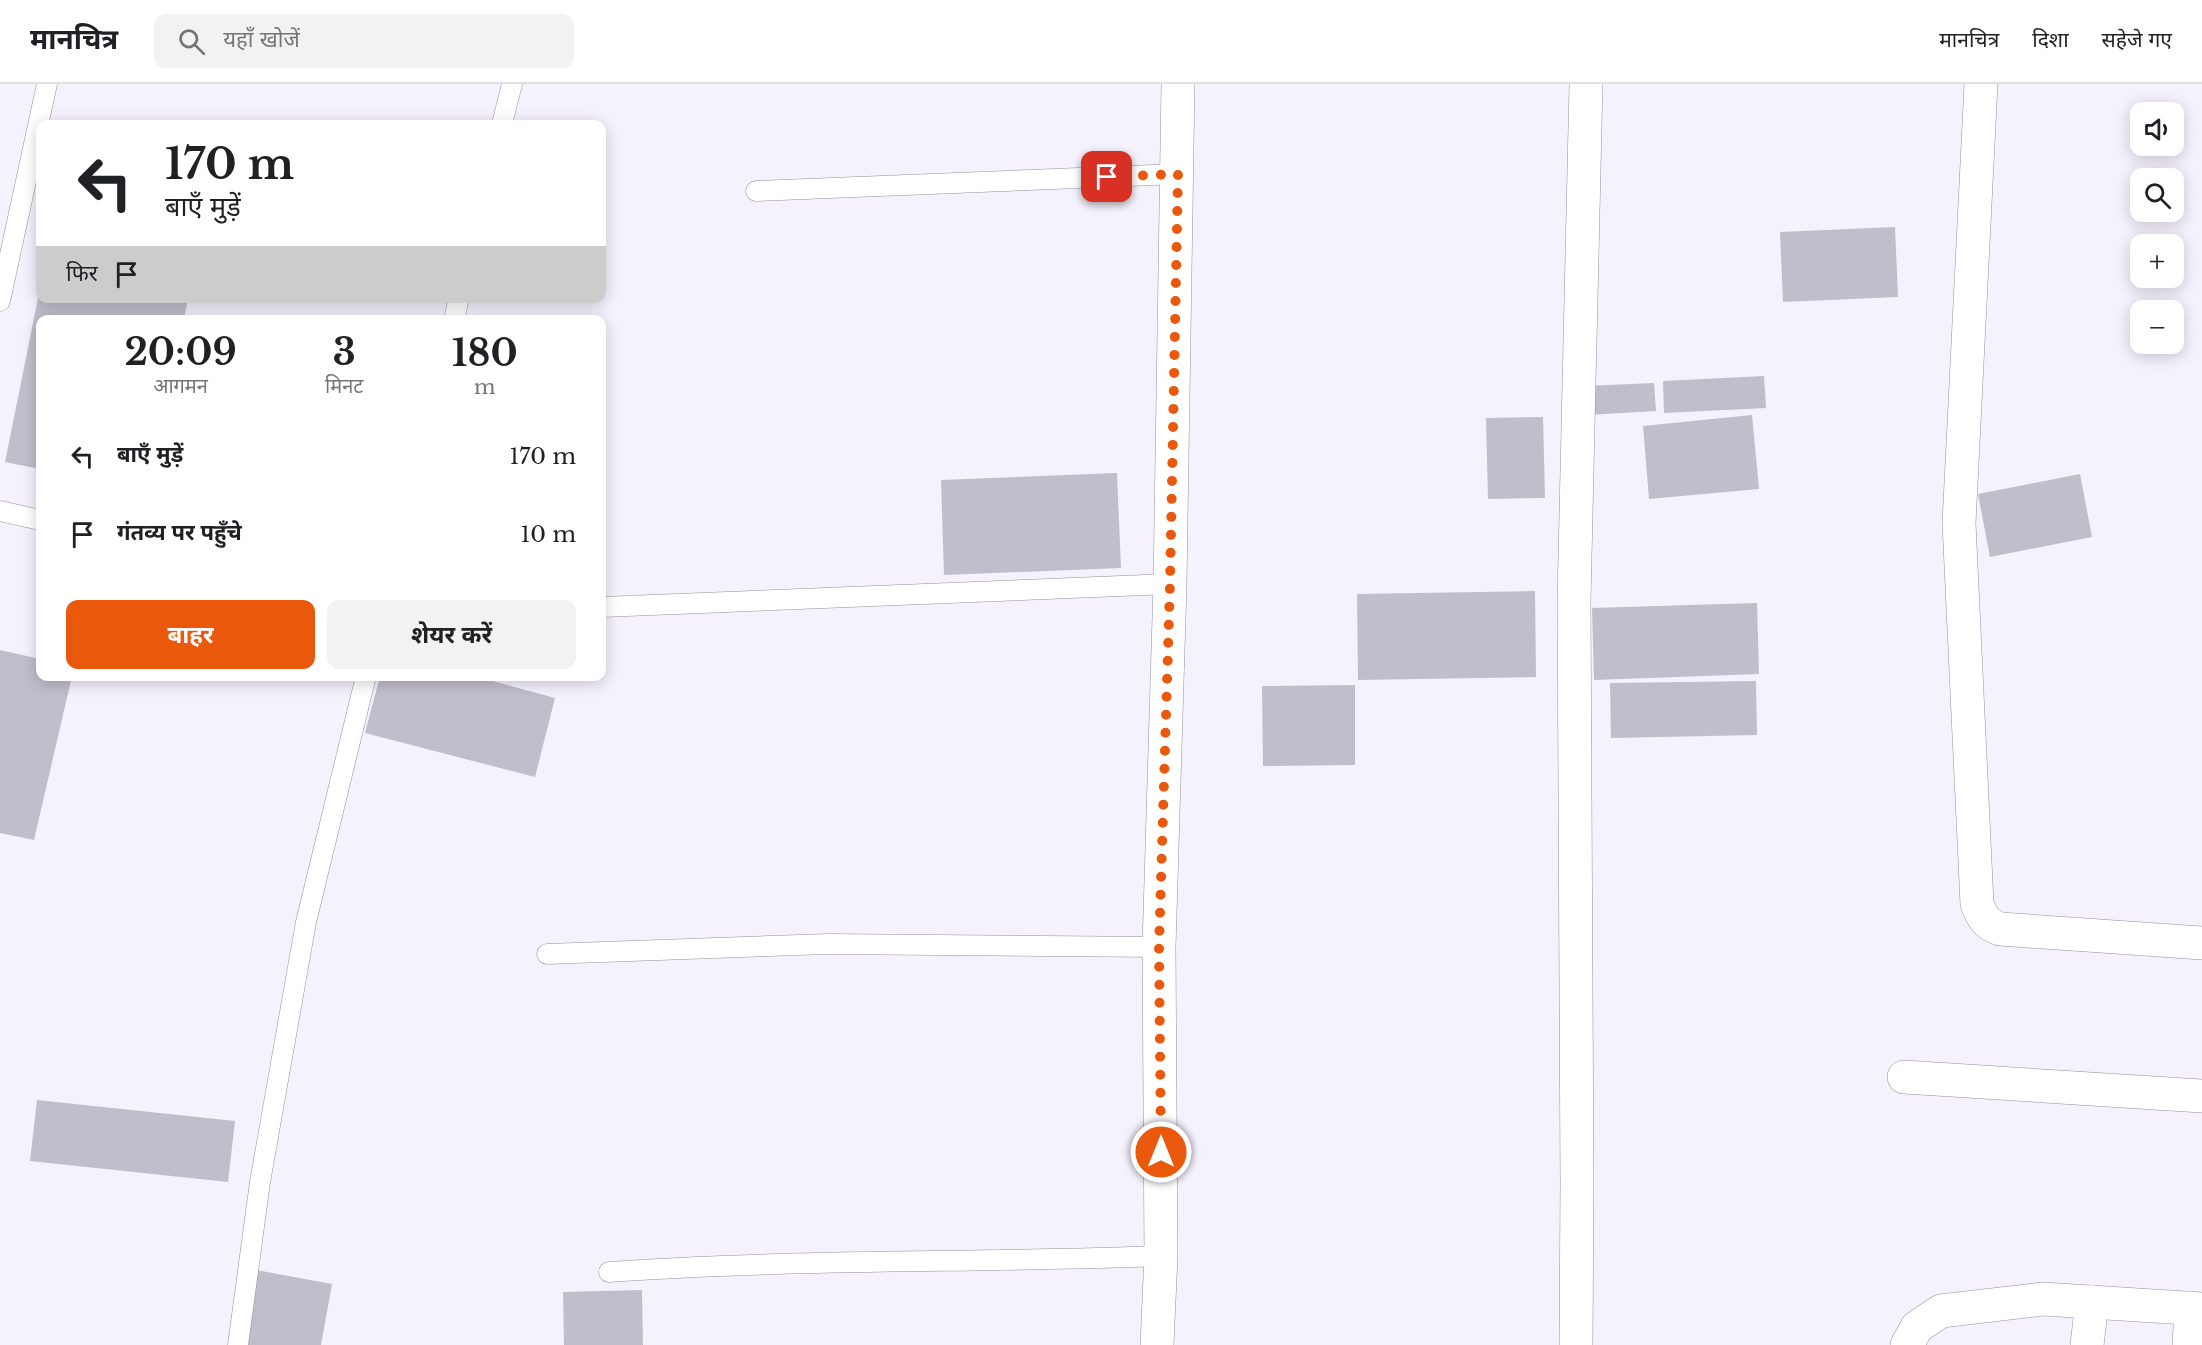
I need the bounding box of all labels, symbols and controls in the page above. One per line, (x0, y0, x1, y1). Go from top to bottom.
search box (154, 14, 574, 68)
text: मानचित्र (30, 22, 118, 57)
icon: search (175, 25, 208, 58)
text: यहाँ खोजें (223, 26, 300, 53)
text: मानचित्र (1939, 27, 1999, 53)
text: दिशा (2032, 27, 2069, 53)
text: सहेजे गए (2102, 27, 2172, 53)
map controls (2130, 102, 2184, 354)
button: sound (2130, 102, 2184, 156)
text: 170 m (165, 138, 294, 190)
icon: left (66, 144, 144, 222)
pin (1081, 151, 1132, 202)
icon: arrive (1090, 160, 1123, 193)
button: search (2130, 168, 2184, 222)
text: बाएँ मुड़ें (165, 190, 241, 223)
button: + (2130, 234, 2184, 288)
icon: arrive (110, 258, 143, 291)
text: फिर (66, 260, 98, 287)
button: − (2130, 300, 2184, 354)
text: 20:09 (124, 330, 237, 375)
text: 3 (333, 330, 356, 375)
text: 180 (452, 331, 518, 376)
text: आगमन (153, 374, 208, 398)
text: मिनट (325, 374, 363, 398)
text: m (474, 375, 495, 399)
icon: left (66, 440, 99, 473)
text: बाएँ मुड़ें (117, 441, 183, 468)
text: 170 m (510, 443, 576, 470)
icon: arrive (66, 518, 99, 551)
text: गंतव्य पर पहुँचे (117, 519, 242, 546)
text: 10 m (521, 521, 576, 548)
button: बाहर (66, 600, 315, 669)
button: शेयर करें (327, 600, 576, 669)
position arrow (1129, 1120, 1193, 1184)

